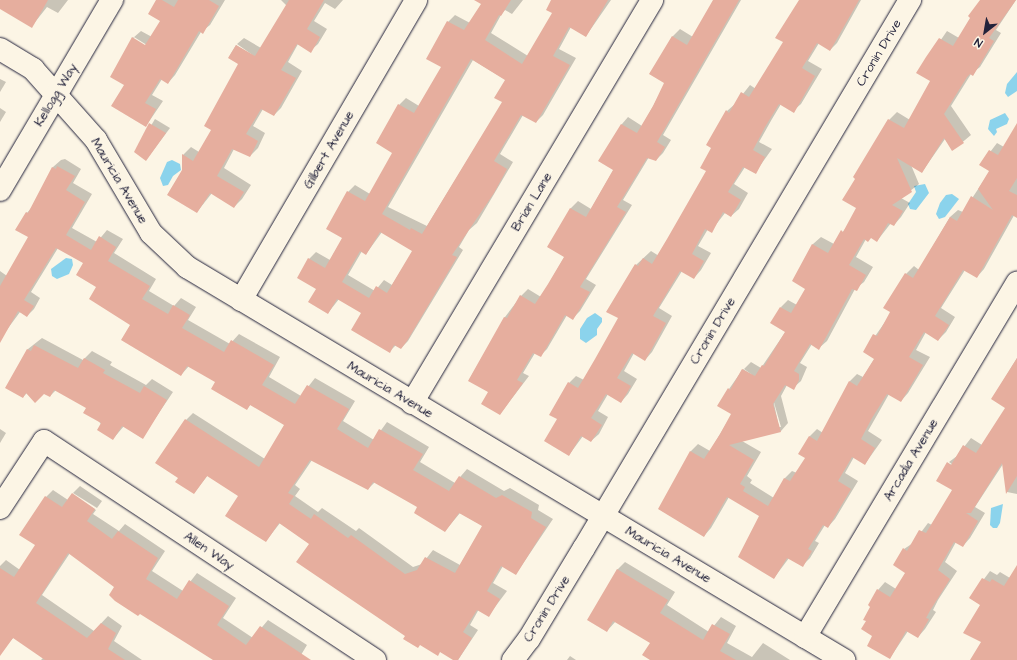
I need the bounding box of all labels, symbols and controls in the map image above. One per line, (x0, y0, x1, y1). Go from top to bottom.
north arrow (965, 12, 1005, 52)
street label: Cronin Drive (853, 17, 905, 89)
text: N (972, 35, 985, 51)
street label: Kellogg Way (31, 61, 81, 129)
street label: Gilbert Avenue (300, 108, 358, 192)
street label: Mauricia Avenue (87, 135, 151, 227)
street label: Brian Lane (508, 170, 556, 234)
street label: Cronin Drive (687, 295, 739, 367)
street label: Mauricia Avenue (344, 358, 436, 422)
street label: Arcadia Avenue (880, 416, 942, 504)
street label: Mauricia Avenue (622, 523, 714, 587)
street label: Allen Way (181, 529, 237, 573)
street label: Cronin Drive (520, 573, 574, 645)

